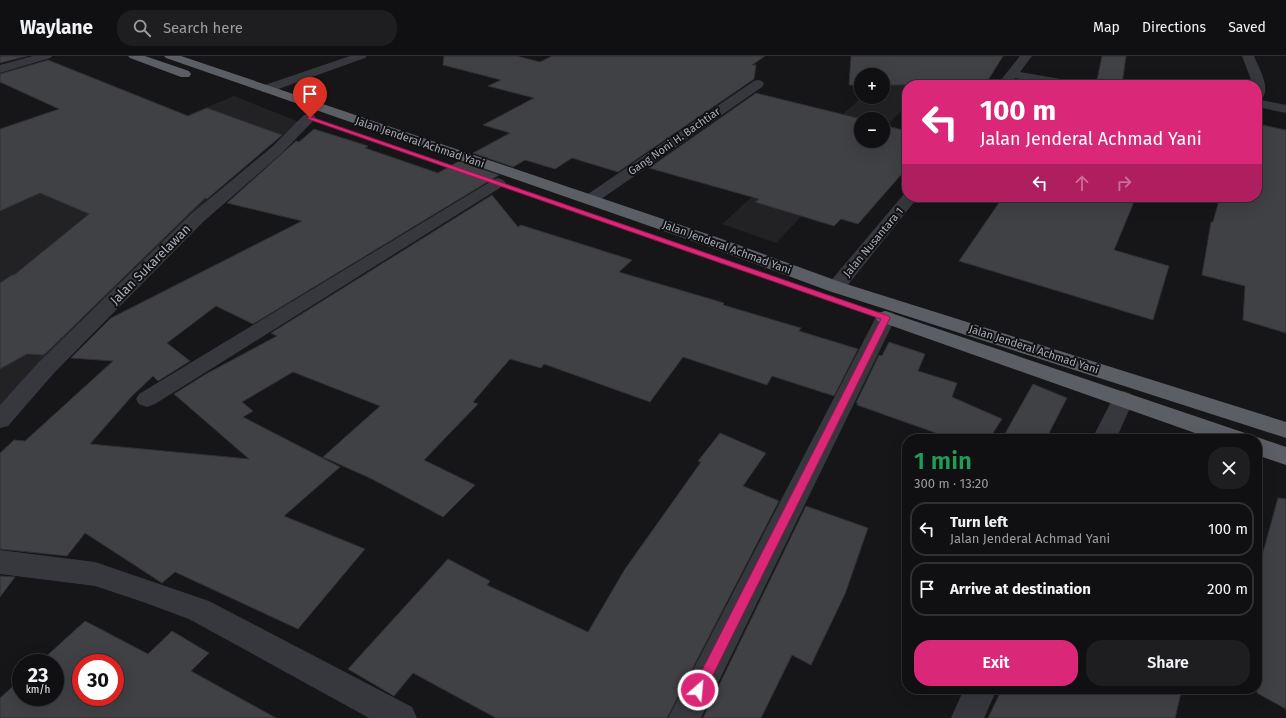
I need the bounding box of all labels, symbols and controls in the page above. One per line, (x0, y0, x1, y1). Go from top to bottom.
search box (117, 10, 397, 46)
text: Waylane (20, 16, 93, 39)
icon: search (131, 17, 153, 39)
text: Search here (163, 19, 243, 37)
text: Map (1093, 19, 1120, 36)
text: Directions (1142, 19, 1206, 36)
text: Saved (1228, 19, 1266, 36)
map controls (854, 68, 890, 148)
button: + (854, 68, 890, 104)
pin (293, 77, 327, 118)
icon: arrive (299, 83, 321, 105)
text: 100 m (980, 94, 1056, 127)
icon: left (914, 96, 966, 148)
street label: Gang Noni H. Bachtiar (626, 104, 723, 178)
button: − (854, 112, 890, 148)
street label: Jalan Jenderal Achmad Yani (354, 114, 486, 171)
text: Jalan Jenderal Achmad Yani (980, 128, 1202, 150)
icon: left (1029, 172, 1051, 194)
icon: ahead (1071, 172, 1093, 194)
icon: right (1113, 172, 1135, 194)
street label: Jalan Nusantara 1 (841, 205, 906, 280)
street label: Jalan Jenderal Achmad Yani (661, 218, 793, 277)
street label: Jalan Sukarelawan (107, 221, 194, 308)
street label: Jalan Jenderal Achmad Yani (967, 322, 1100, 377)
text: 1 min (914, 447, 972, 475)
button: close (1208, 447, 1250, 489)
text: 300 m · 13:20 (914, 476, 989, 491)
text: Turn left (950, 513, 1008, 531)
icon: left (916, 518, 938, 540)
text: 100 m (1208, 520, 1248, 538)
text: Jalan Jenderal Achmad Yani (950, 531, 1110, 546)
icon: arrive (916, 578, 938, 600)
text: Arrive at destination (950, 580, 1091, 598)
text: 200 m (1207, 580, 1248, 598)
button: Exit (914, 640, 1078, 686)
button: Share (1086, 640, 1250, 686)
speed limit sign: 30 (72, 654, 124, 706)
text: 23 (28, 663, 48, 687)
position arrow (677, 669, 719, 711)
text: km/h (26, 684, 50, 696)

